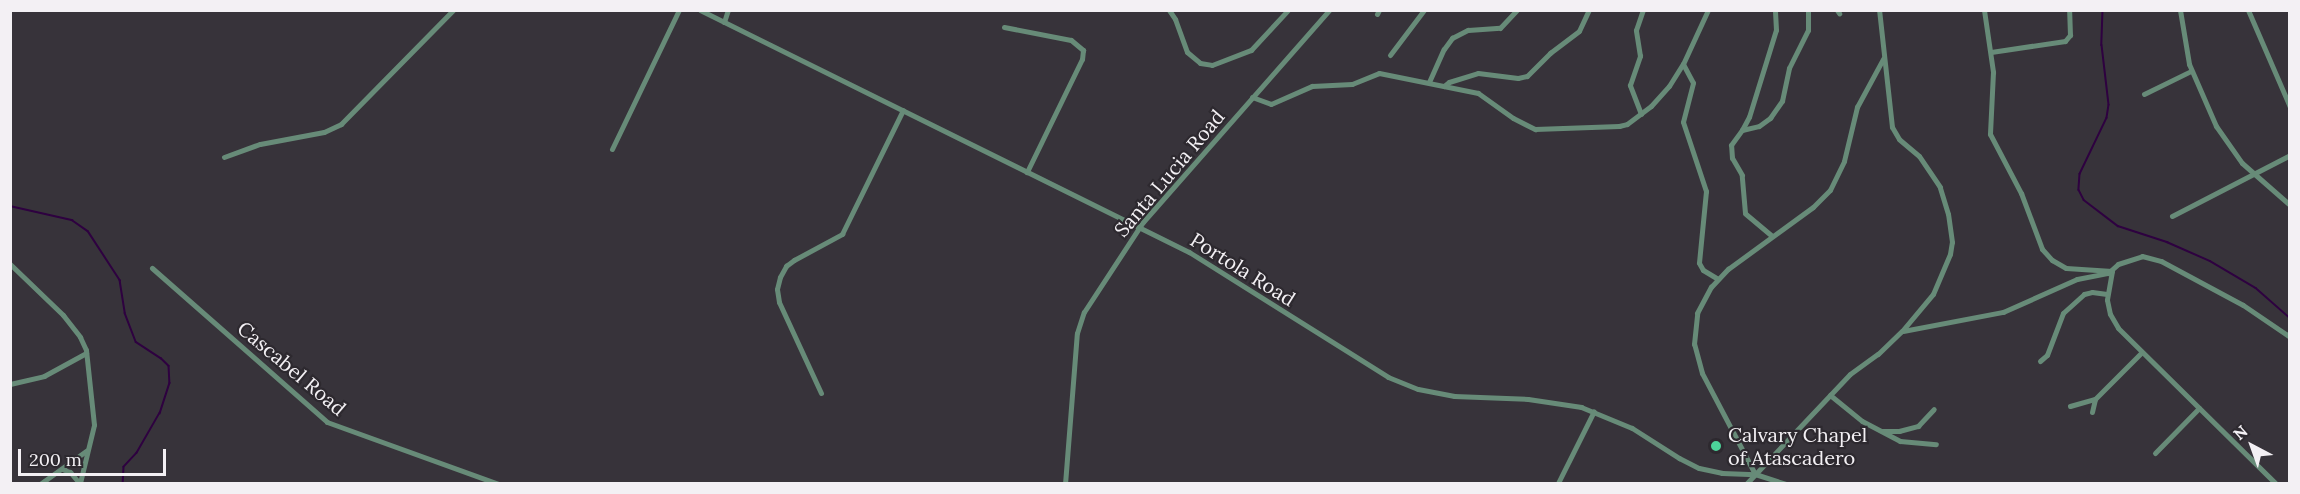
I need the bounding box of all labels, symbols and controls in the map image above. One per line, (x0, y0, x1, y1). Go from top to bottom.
street label: Santa Lucia Road (1109, 105, 1229, 241)
street label: Portola Road (1186, 227, 1300, 311)
street label: Cascabel Road (233, 316, 351, 420)
north arrow (2222, 416, 2282, 476)
text: N (2229, 421, 2251, 444)
place label: Calvary Chapel of Atascadero (1728, 422, 1867, 469)
scale bar (21, 437, 170, 475)
marker: Calvary Chapel of Atascadero (1709, 439, 1723, 453)
text: 200 m (29, 448, 82, 471)

